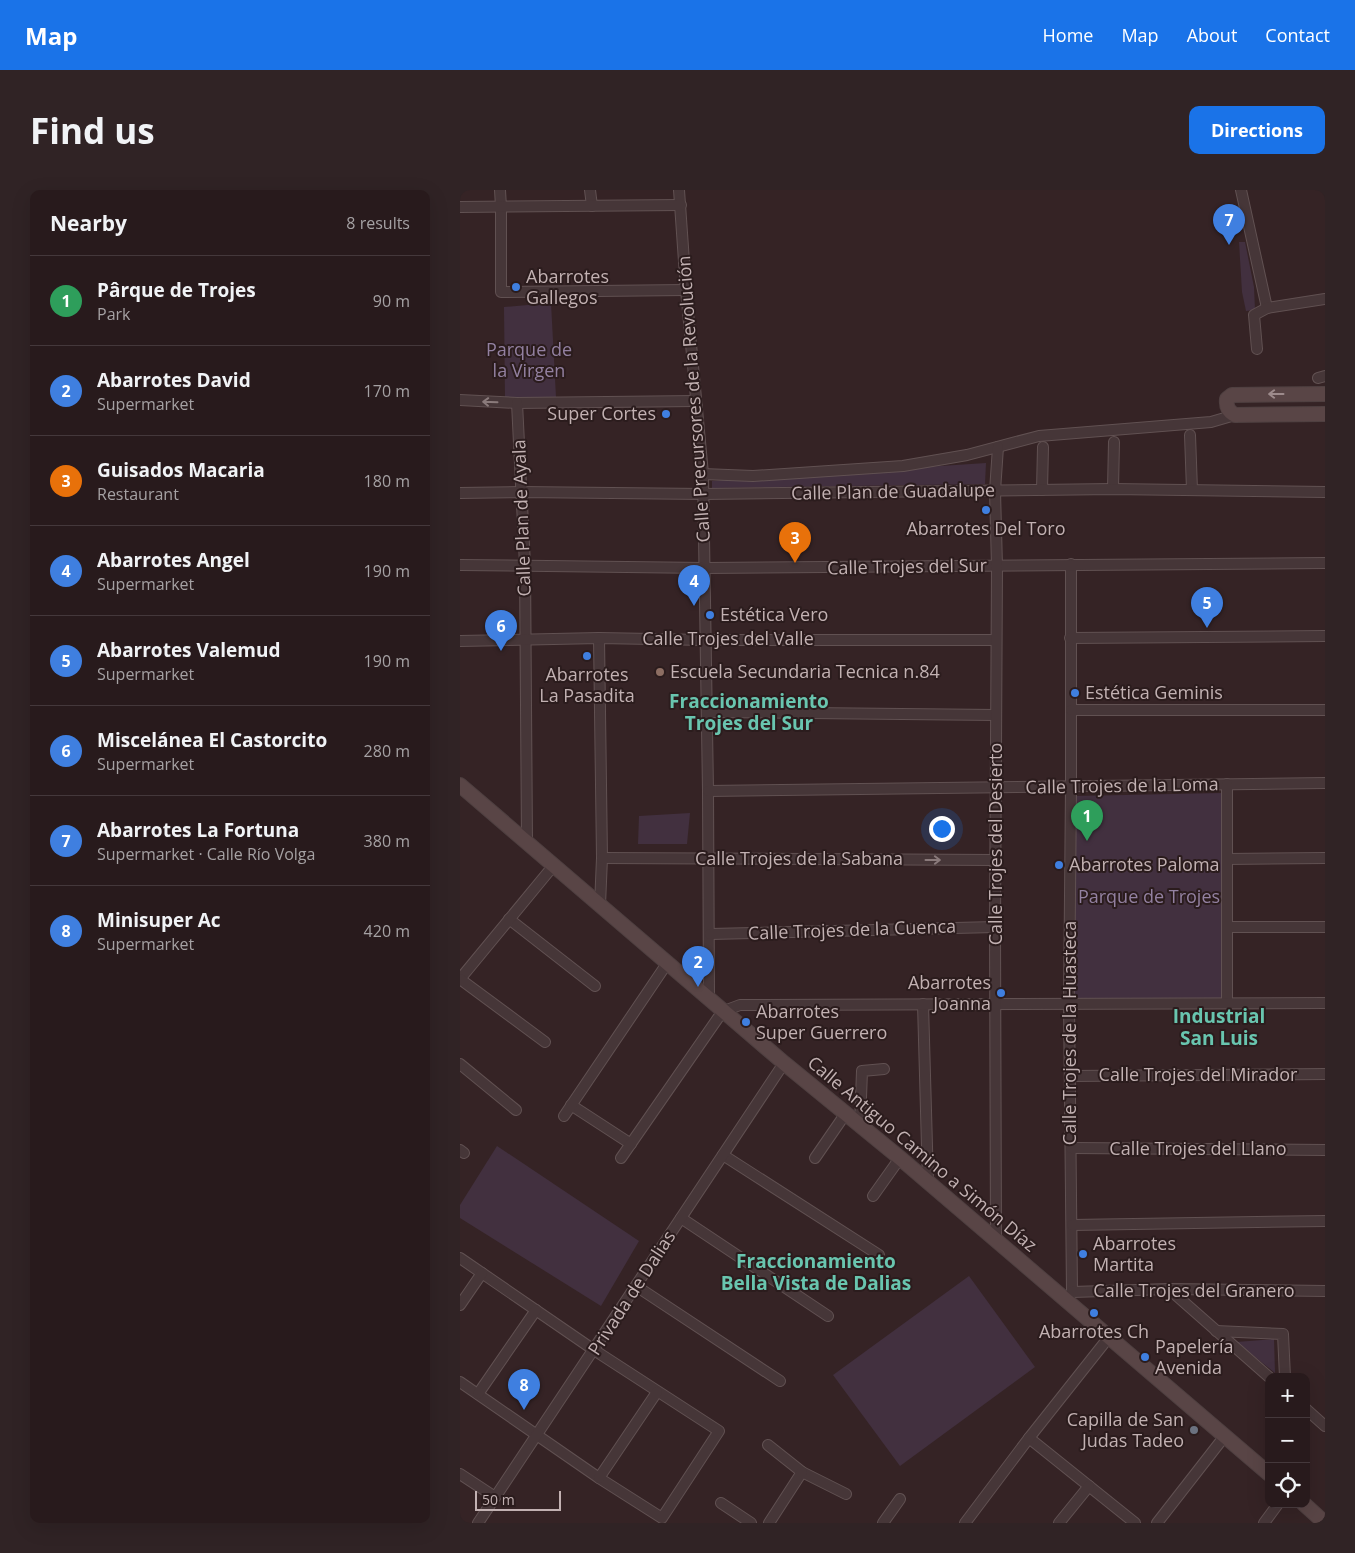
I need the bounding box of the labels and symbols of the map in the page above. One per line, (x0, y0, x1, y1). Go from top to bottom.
pin: 7 (1213, 204, 1245, 245)
street label: Calle Precursores de la Revolución (671, 255, 715, 543)
place label: Abarrotes Gallegos (526, 264, 609, 309)
marker: Abarrotes Gallegos (510, 281, 522, 293)
park label: Parque de la Virgen (486, 337, 572, 382)
one-way arrow (1269, 389, 1285, 399)
one-way arrow (482, 397, 498, 406)
place label: Super Cortes (547, 401, 656, 425)
marker: Super Cortes (660, 408, 672, 420)
street label: Calle Plan de Ayala (506, 439, 536, 597)
street label: Calle Plan de Guadalupe (791, 477, 995, 505)
marker: Abarrotes Del Toro (980, 504, 992, 516)
place label: Abarrotes Del Toro (906, 516, 1066, 540)
pin: 3 (779, 522, 811, 563)
street label: Calle Trojes del Sur (827, 553, 988, 579)
pin: 4 (678, 565, 710, 606)
pin: 5 (1191, 587, 1223, 628)
place label: Estética Vero (720, 602, 828, 626)
marker: Estética Vero (704, 609, 716, 621)
pin: 6 (485, 610, 517, 651)
street label: Calle Trojes del Valle (642, 626, 814, 650)
marker: Abarrotes La Pasadita (581, 650, 593, 662)
place label: Escuela Secundaria Tecnica n.84 (670, 659, 940, 683)
place label: Abarrotes La Pasadita (539, 662, 635, 707)
marker: Escuela Secundaria Tecnica n.84 (654, 666, 666, 678)
place label: Estética Geminis (1085, 680, 1223, 704)
marker: Estética Geminis (1069, 687, 1081, 699)
district label: Fraccionamiento Trojes del Sur (669, 688, 829, 736)
street label: Calle Trojes del Desierto (983, 743, 1007, 945)
street label: Calle Trojes de la Loma (1025, 771, 1219, 799)
pin: 1 (1071, 800, 1103, 841)
your location (929, 816, 955, 842)
street label: Calle Trojes de la Sabana (695, 846, 903, 870)
place label: Abarrotes Paloma (1069, 852, 1220, 876)
one-way arrow (924, 855, 941, 865)
marker: Abarrotes Paloma (1053, 859, 1065, 871)
park label: Parque de Trojes (1078, 884, 1220, 908)
street label: Calle Trojes de la Cuenca (747, 913, 957, 945)
street label: Calle Trojes de la Huasteca (1057, 921, 1081, 1145)
pin: 2 (682, 946, 714, 987)
place label: Abarrotes Joanna (908, 970, 991, 1015)
marker: Abarrotes Joanna (995, 987, 1007, 999)
place label: Abarrotes Super Guerrero (756, 999, 887, 1044)
district label: Industrial San Luis (1173, 1003, 1265, 1051)
marker: Abarrotes Super Guerrero (740, 1016, 752, 1028)
street label: Calle Antiguo Camino a Simón Díaz (803, 1050, 1042, 1256)
street label: Calle Trojes del Mirador (1099, 1062, 1298, 1086)
street label: Calle Trojes del Llano (1109, 1136, 1287, 1160)
street label: Privada de Dalias (582, 1226, 680, 1359)
place label: Abarrotes Martita (1093, 1231, 1176, 1276)
district label: Fraccionamiento Bella Vista de Dalias (721, 1248, 911, 1296)
marker: Abarrotes Martita (1077, 1248, 1089, 1260)
street label: Calle Trojes del Granero (1093, 1278, 1295, 1302)
marker: Abarrotes Ch (1088, 1307, 1100, 1319)
place label: Abarrotes Ch (1039, 1319, 1149, 1343)
place label: Papelería Avenida (1155, 1334, 1234, 1379)
marker: Papelería Avenida (1139, 1351, 1151, 1363)
pin: 8 (508, 1369, 540, 1410)
place label: Capilla de San Judas Tadeo (1067, 1407, 1184, 1452)
marker: Capilla de San Judas Tadeo (1188, 1424, 1200, 1436)
scale bar (475, 1488, 561, 1511)

